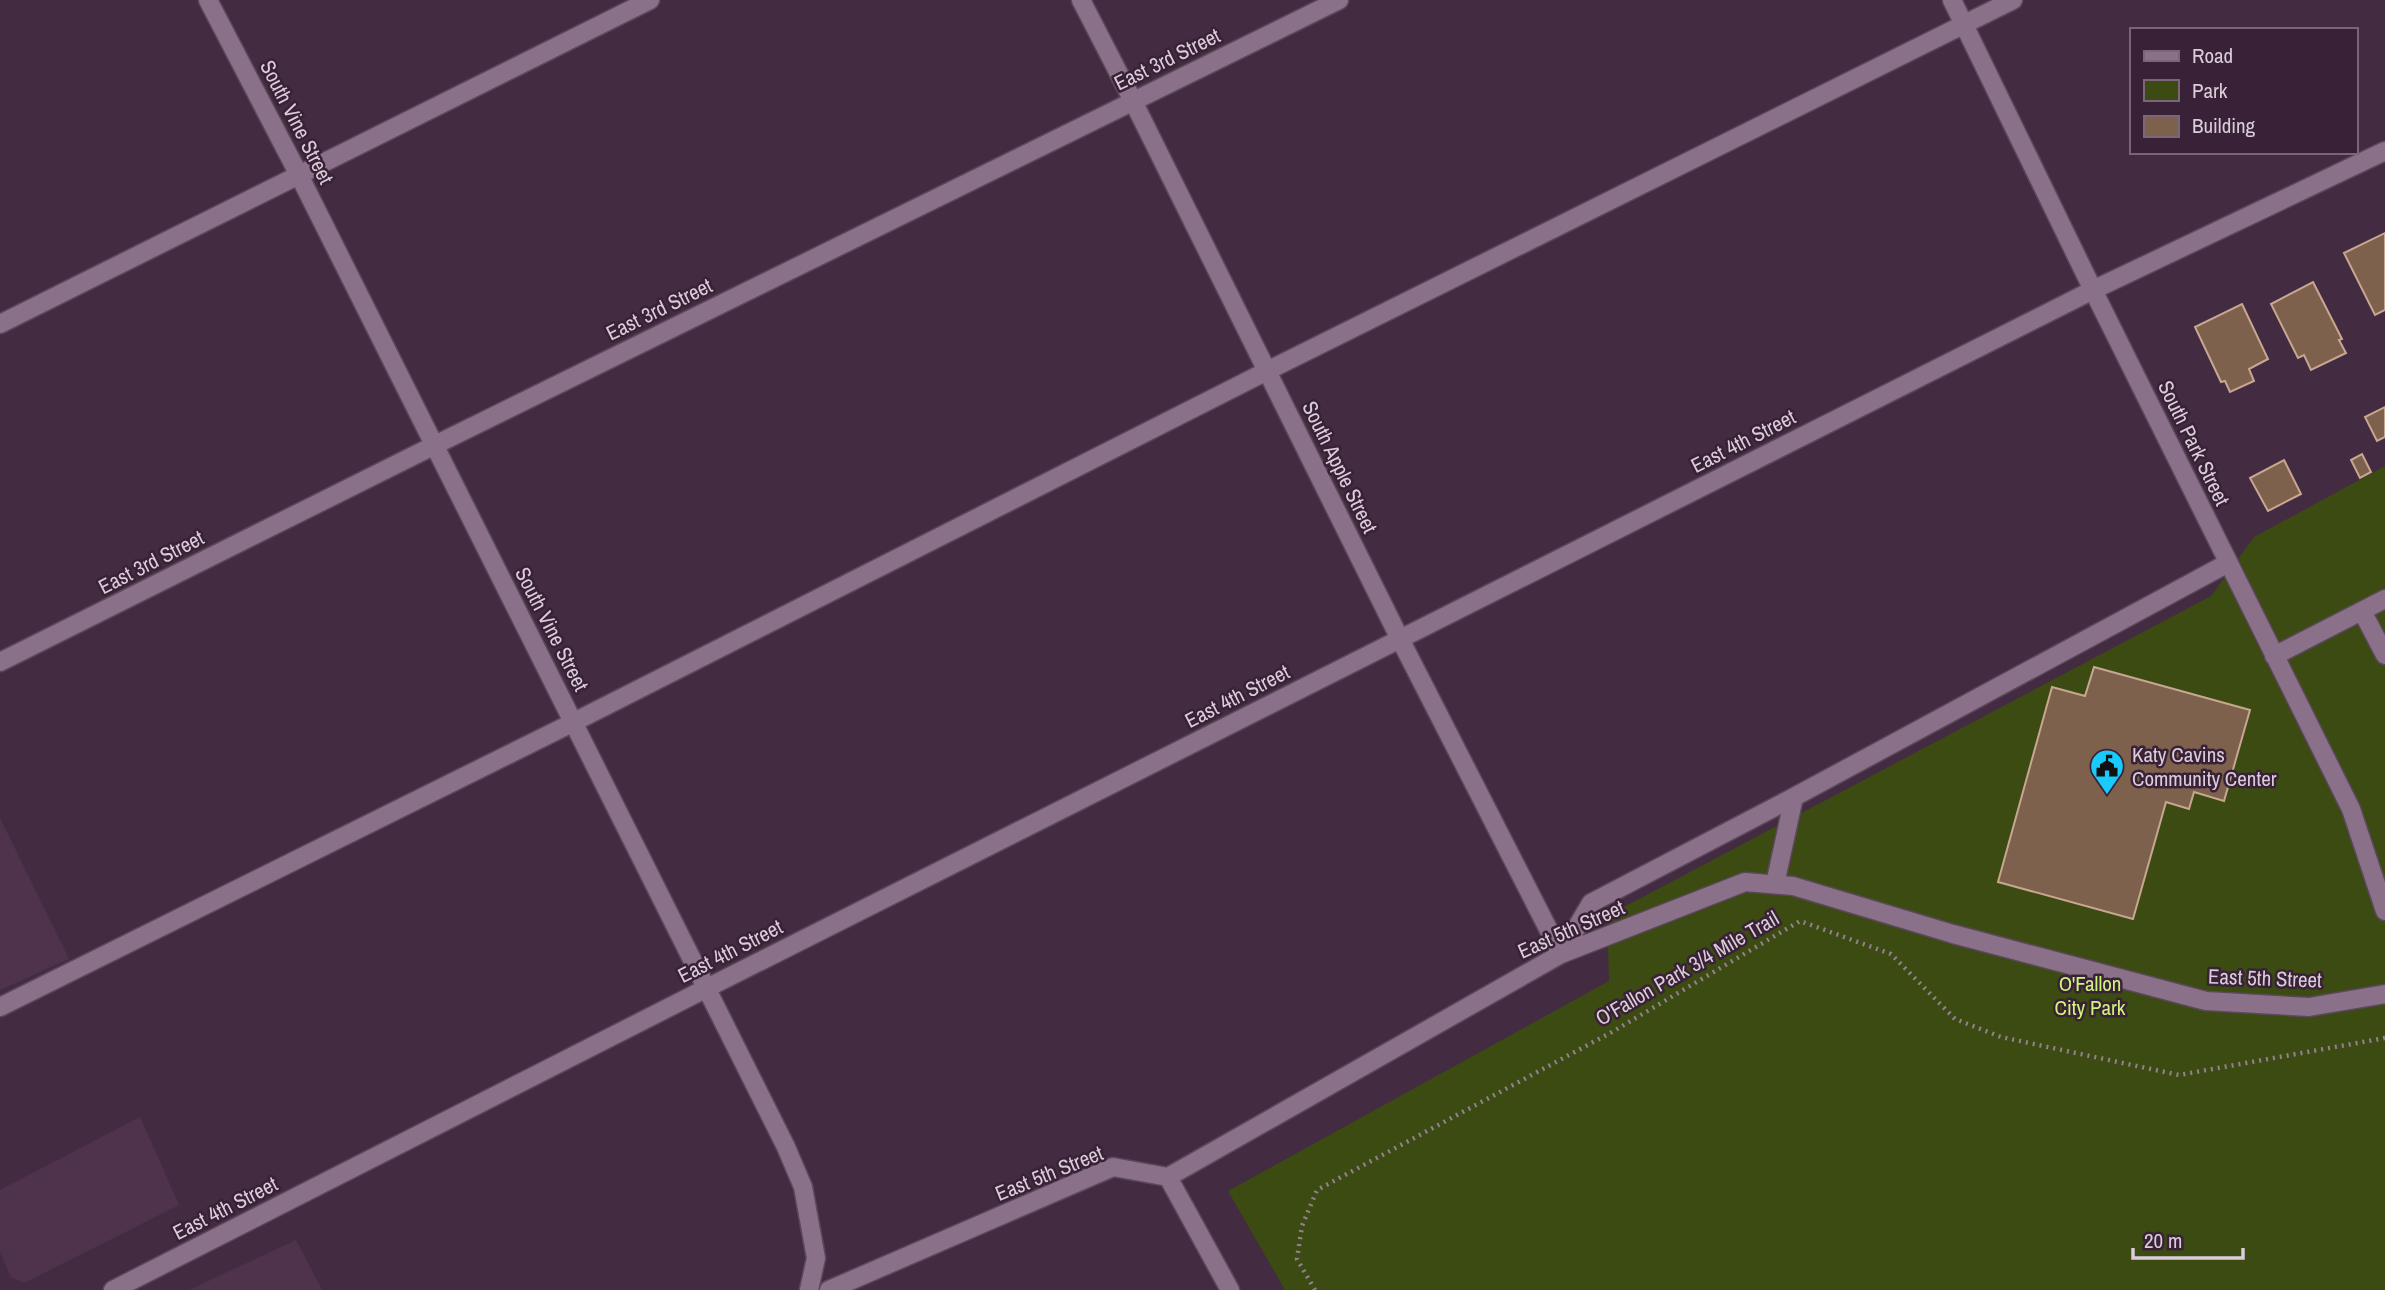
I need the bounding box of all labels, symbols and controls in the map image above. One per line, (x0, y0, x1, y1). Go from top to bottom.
street label: East 3rd Street (1109, 21, 1225, 97)
legend (2130, 28, 2357, 154)
text: Road (2192, 41, 2233, 70)
street label: South Vine Street (253, 55, 341, 189)
text: Park (2192, 76, 2228, 105)
text: Building (2192, 111, 2256, 140)
street label: East 3rd Street (601, 271, 717, 347)
street label: South Park Street (2151, 376, 2237, 511)
street label: South Apple Street (1295, 396, 1385, 538)
street label: East 4th Street (1686, 402, 1801, 480)
street label: East 3rd Street (93, 523, 209, 601)
street label: South Vine Street (508, 562, 596, 696)
street label: East 4th Street (1180, 657, 1295, 735)
place label: Katy Cavins Community Center (2132, 740, 2277, 793)
public building icon: Katy Cavins Community Center (2088, 747, 2126, 796)
street label: East 5th Street (1513, 893, 1629, 965)
street label: O'Fallon Park 3/4 Mile Trail (1590, 904, 1784, 1032)
street label: East 4th Street (673, 912, 788, 990)
street label: East 5th Street (2208, 962, 2323, 994)
park label: O'Fallon City Park (2055, 969, 2126, 1022)
street label: East 5th Street (991, 1138, 1107, 1208)
street label: East 4th Street (168, 1169, 283, 1247)
scale bar (2133, 1216, 2243, 1260)
text: 20 m (2144, 1226, 2182, 1255)

